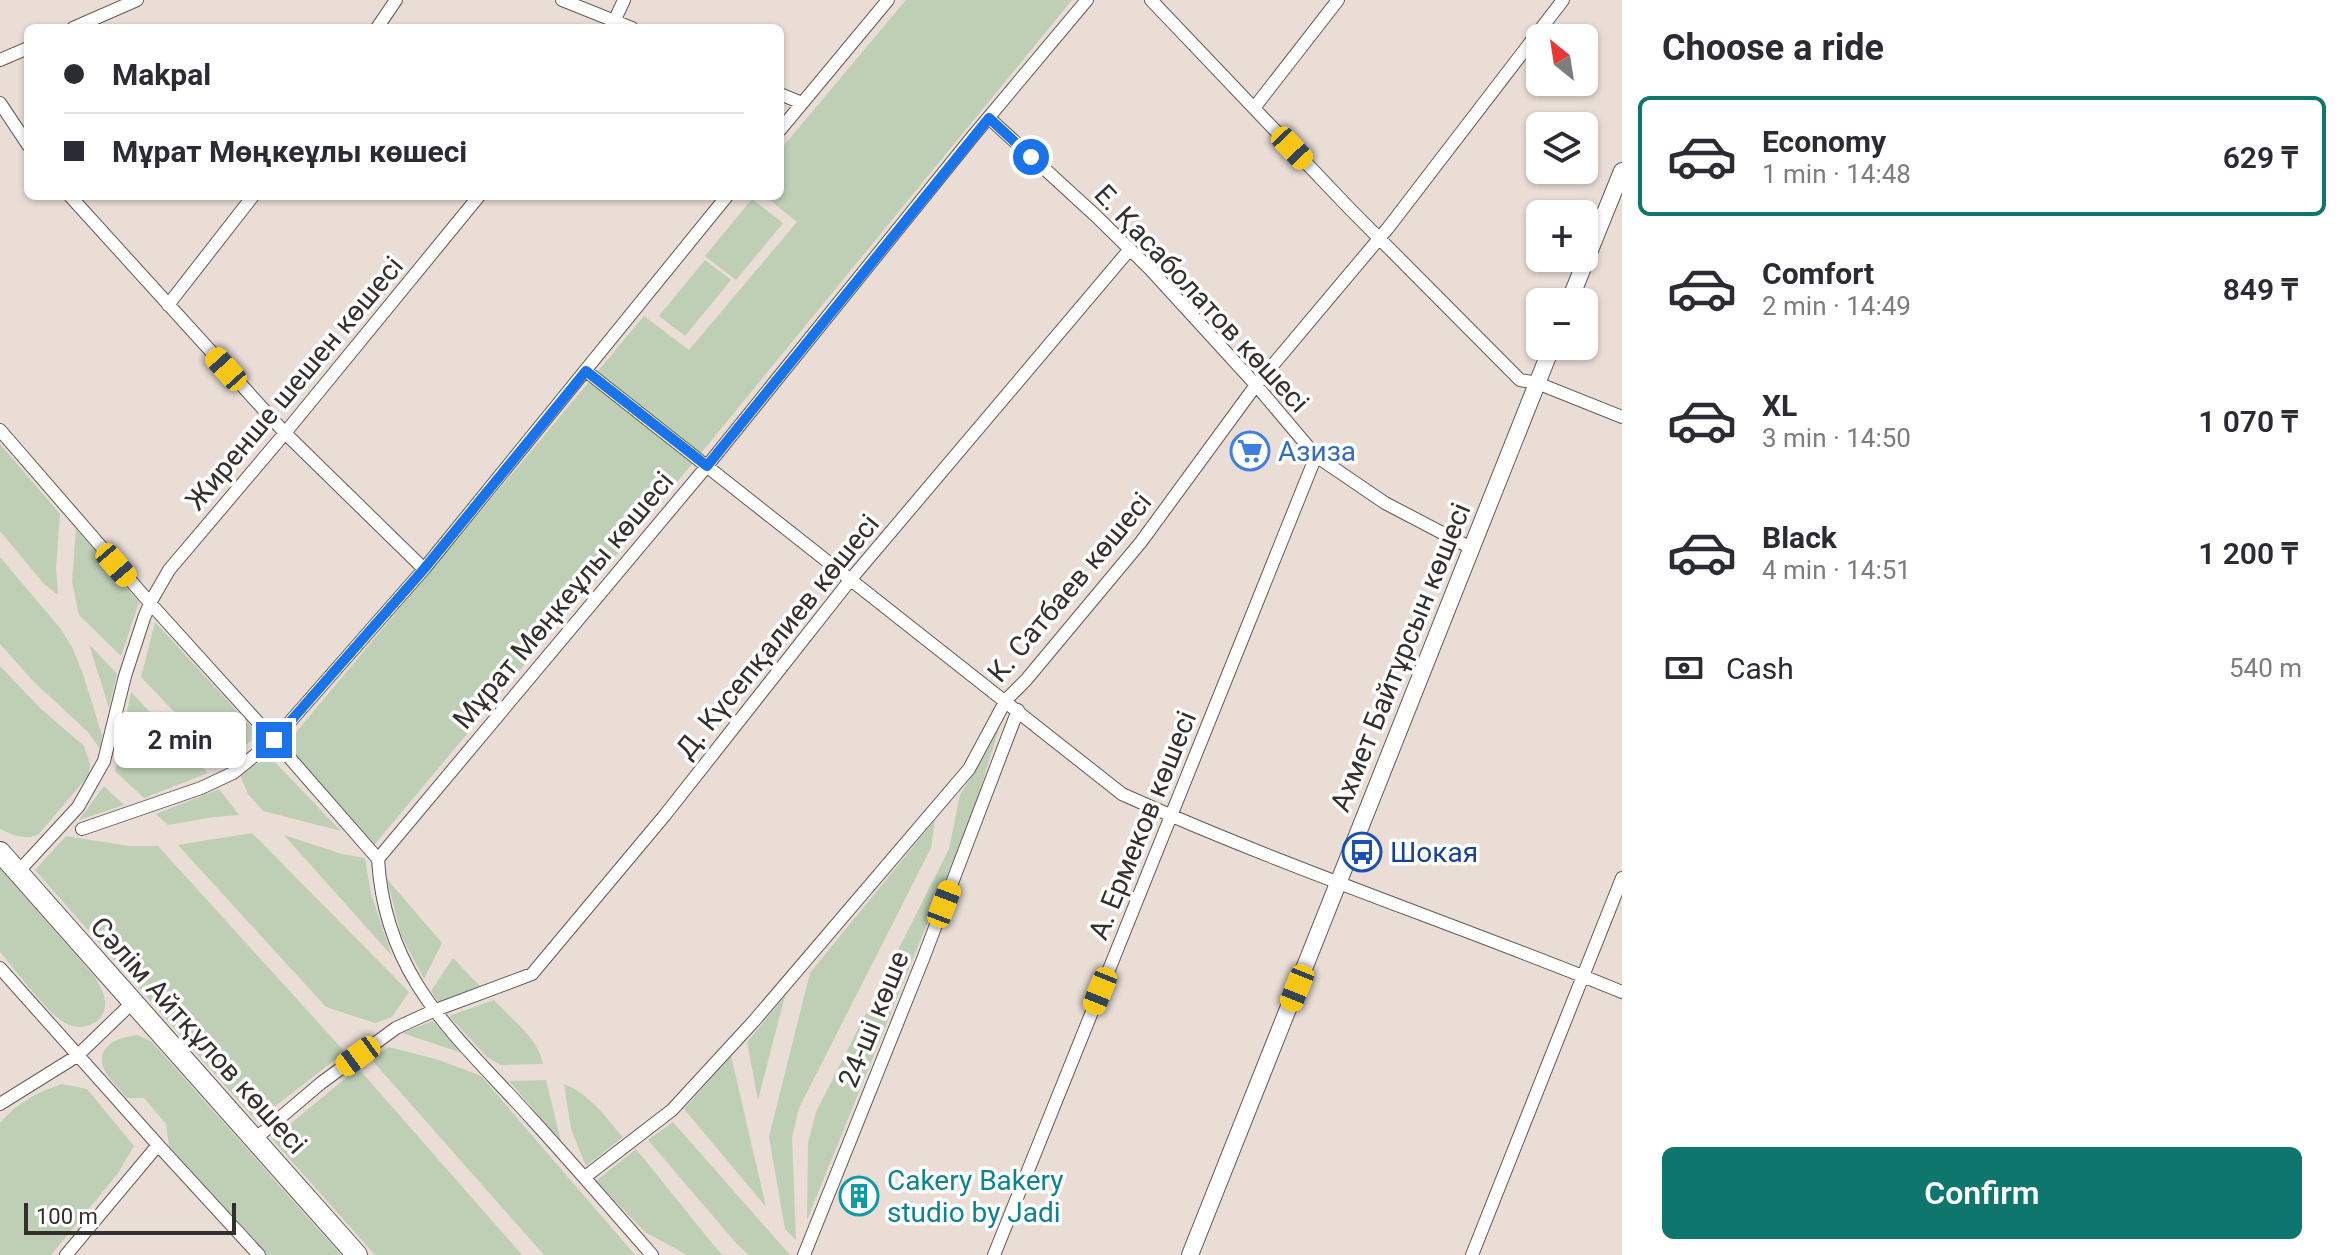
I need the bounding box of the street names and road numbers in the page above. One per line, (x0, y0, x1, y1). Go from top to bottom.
street label: Е. Қасаболатов көшесі (1088, 178, 1316, 419)
street label: Жиренше шешен көшесі (179, 250, 410, 517)
street label: Мұрат Мөңкеұлы көшесі (446, 465, 681, 736)
street label: К. Сатбаев көшесі (980, 486, 1158, 689)
street label: Ахмет Байтұрсын көшесі (1323, 498, 1477, 816)
street label: Д. Күсепқалиев көшесі (669, 508, 886, 765)
street label: А. Ермеков көшесі (1082, 706, 1203, 944)
street label: Сәлім Айтқұлов көшесі (84, 910, 314, 1160)
street label: 24-ші көше (831, 946, 916, 1092)

